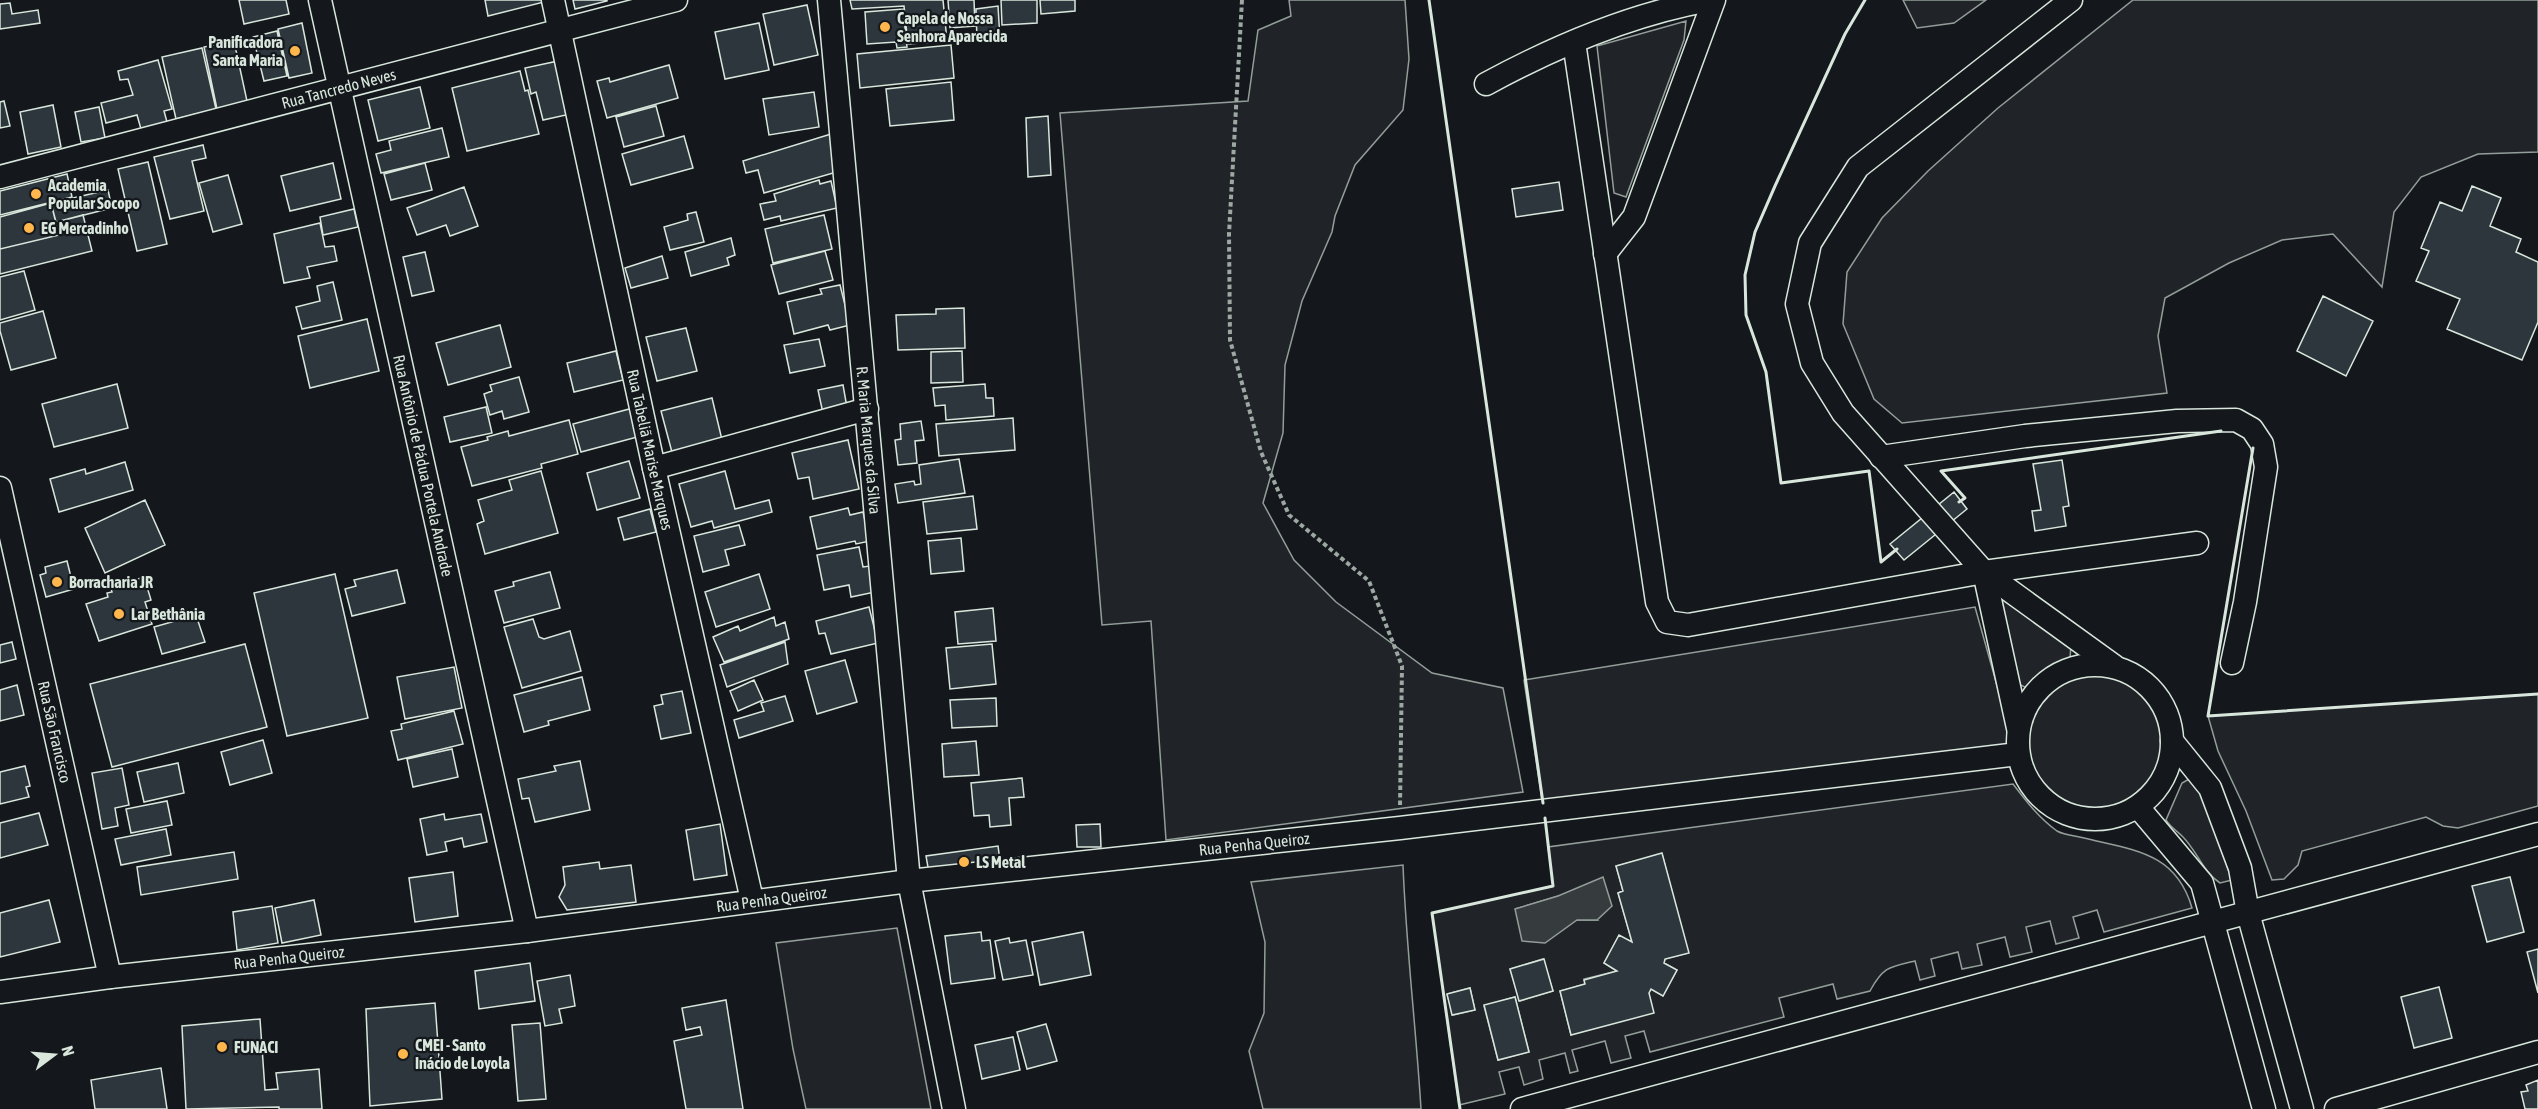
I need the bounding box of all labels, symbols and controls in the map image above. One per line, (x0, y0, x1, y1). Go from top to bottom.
place label: Capela de Nossa Senhora Aparecida (897, 9, 1007, 45)
marker: Capela de Nossa Senhora Aparecida (878, 20, 892, 34)
place label: Panificadora Santa Maria (208, 33, 283, 69)
marker: Panificadora Santa Maria (288, 44, 302, 58)
street label: Rua Tancredo Neves (279, 65, 398, 112)
place label: Academia Popular Socopo (47, 176, 140, 212)
marker: Academia Popular Socopo (29, 187, 43, 201)
place label: EG Mercadinho (41, 219, 129, 237)
marker: EG Mercadinho (22, 221, 36, 235)
street label: Rua Antônio de Pádua Portela Andrade (390, 353, 457, 578)
street label: R. Maria Marques da Silva (853, 365, 885, 515)
street label: Rua Tabeliã Marise Marques (624, 368, 677, 532)
place label: Borracharia JR (69, 573, 153, 591)
marker: Borracharia JR (50, 575, 64, 589)
place label: Lar Bethânia (131, 605, 205, 623)
marker: Lar Bethânia (112, 607, 126, 621)
street label: Rua São Francisco (35, 679, 75, 785)
street label: Rua Penha Queiroz (1198, 829, 1311, 859)
place label: LS Metal (976, 853, 1026, 871)
marker: LS Metal (957, 855, 971, 869)
street label: Rua Penha Queiroz (715, 883, 828, 915)
street label: Rua Penha Queiroz (233, 942, 346, 972)
north arrow (24, 1025, 84, 1085)
place label: CMEI - Santo Inácio de Loyola (415, 1036, 510, 1072)
place label: FUNACI (234, 1038, 278, 1056)
marker: FUNACI (215, 1040, 229, 1054)
text: N (58, 1044, 78, 1058)
marker: CMEI - Santo Inácio de Loyola (396, 1047, 410, 1061)

